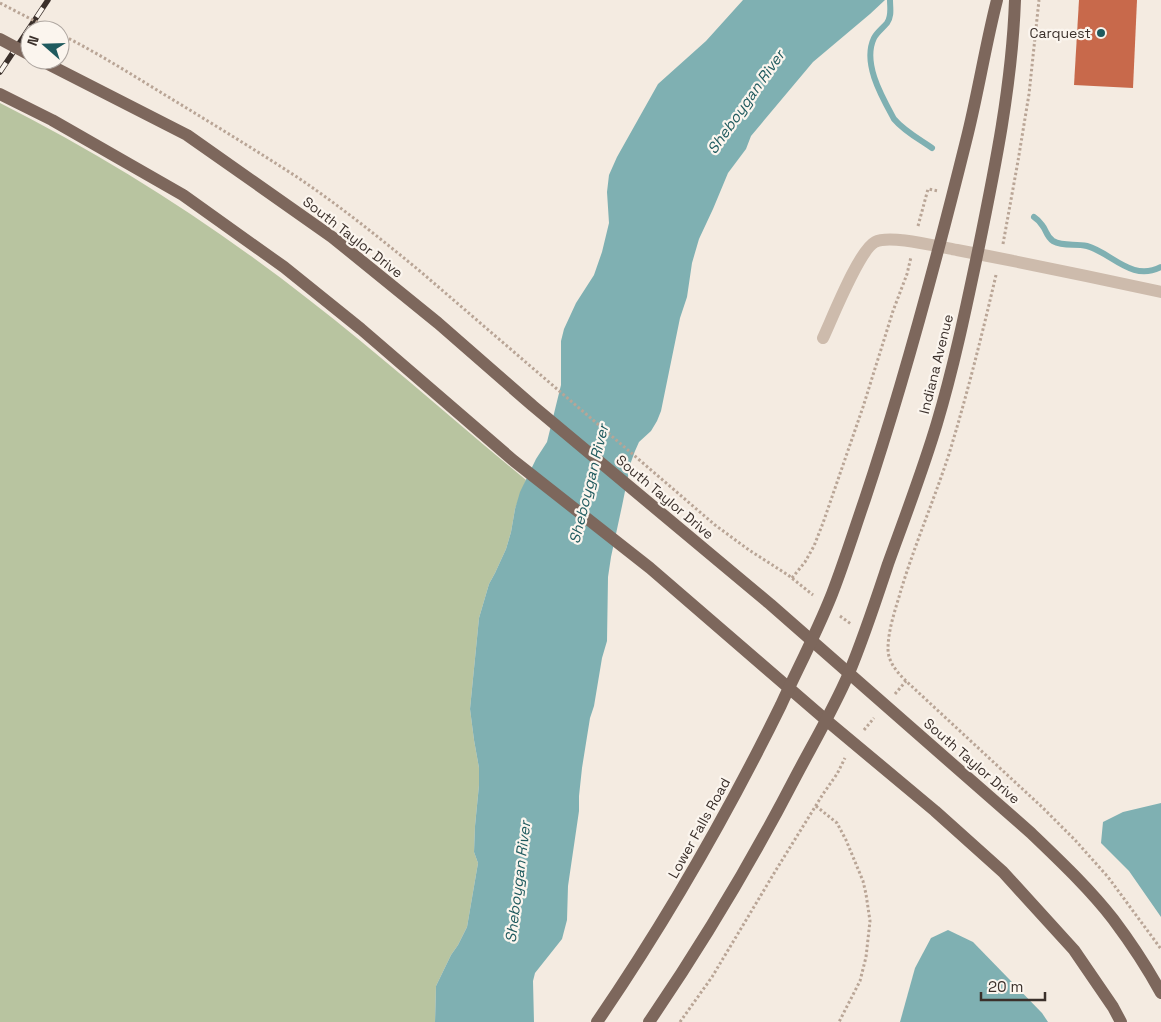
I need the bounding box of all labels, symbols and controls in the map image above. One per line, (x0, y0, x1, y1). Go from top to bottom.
north arrow (20, 20, 70, 70)
place label: Carquest (1029, 24, 1091, 42)
marker: Carquest (1095, 27, 1107, 39)
text: N (23, 33, 43, 48)
water label: Sheboygan River (703, 45, 789, 157)
street label: South Taylor Drive (299, 192, 407, 282)
street label: Indiana Avenue (915, 312, 957, 416)
water label: Sheboygan River (565, 421, 613, 545)
street label: South Taylor Drive (612, 451, 718, 543)
street label: South Taylor Drive (920, 714, 1024, 808)
street label: Lower Falls Road (664, 775, 734, 881)
water label: Sheboygan River (501, 819, 535, 944)
scale bar (981, 970, 1045, 1002)
text: 20 m (988, 977, 1023, 996)

